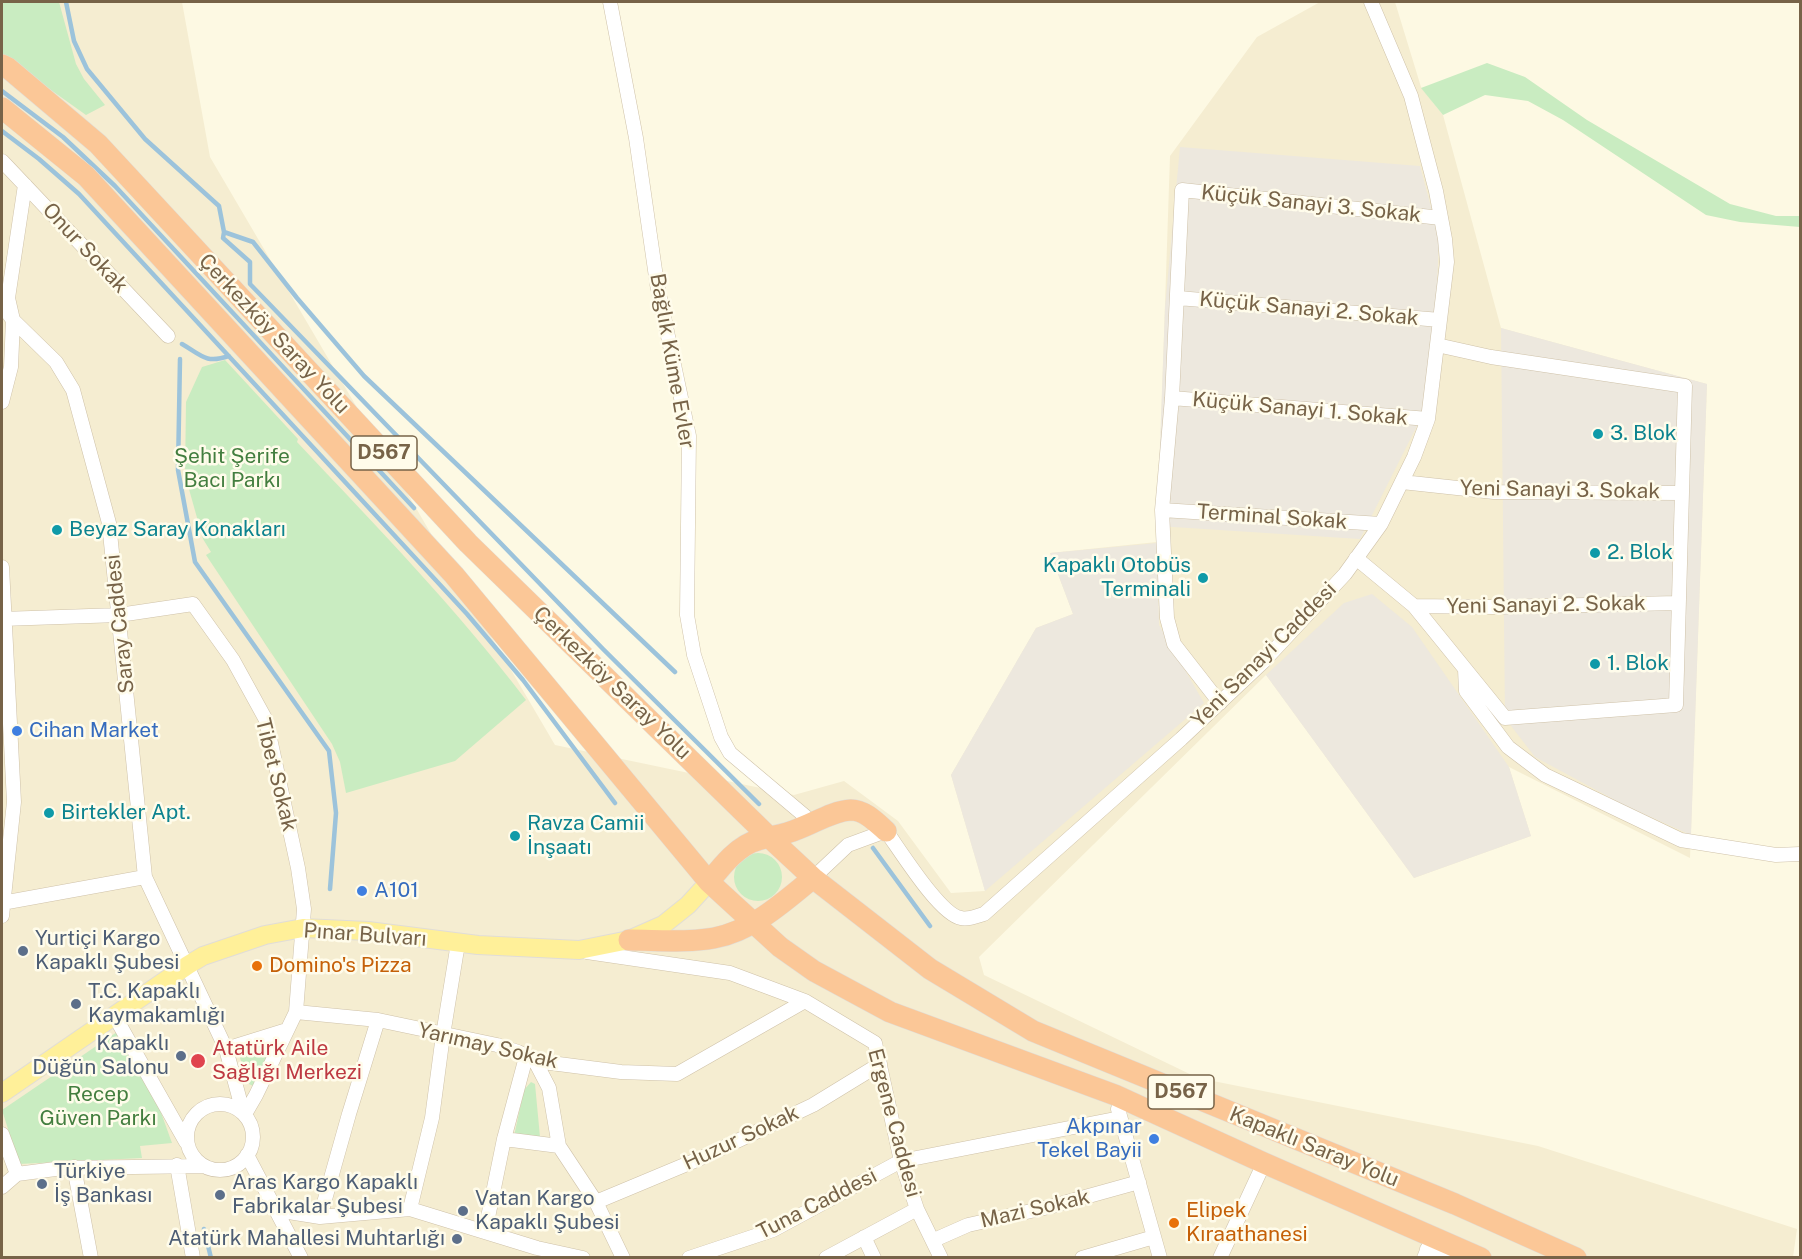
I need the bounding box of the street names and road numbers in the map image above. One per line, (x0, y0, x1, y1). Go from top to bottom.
street label: Küçük Sanayi 3. Sokak (1200, 180, 1422, 228)
street label: Onur Sokak (37, 198, 133, 298)
street label: Çerkezköy Saray Yolu (193, 249, 355, 419)
street label: Bağlık Küme Evler (644, 271, 700, 451)
street label: Küçük Sanayi 2. Sokak (1198, 287, 1420, 331)
street label: Küçük Sanayi 1. Sokak (1191, 387, 1409, 431)
road number: D567 (351, 436, 417, 470)
street label: Yeni Sanayi 3. Sokak (1460, 476, 1660, 504)
street label: Terminal Sokak (1196, 499, 1348, 535)
street label: Saray Caddesi (100, 553, 140, 695)
street label: Yeni Sanayi Caddesi (1186, 577, 1342, 733)
street label: Yeni Sanayi 2. Sokak (1446, 591, 1646, 619)
street label: Çerkezköy Saray Yolu (528, 601, 696, 765)
street label: Tibet Sokak (250, 716, 302, 834)
street label: Pınar Bulvarı (303, 918, 427, 952)
street label: Yarımay Sokak (415, 1018, 561, 1074)
street label: Ergene Caddesi (862, 1046, 926, 1200)
road number: D567 (1148, 1075, 1214, 1109)
street label: Huzur Sokak (679, 1100, 803, 1176)
street label: Kapaklı Saray Yolu (1226, 1102, 1402, 1192)
street label: Tuna Caddesi (753, 1163, 881, 1245)
street label: Mazi Sokak (978, 1184, 1092, 1234)

